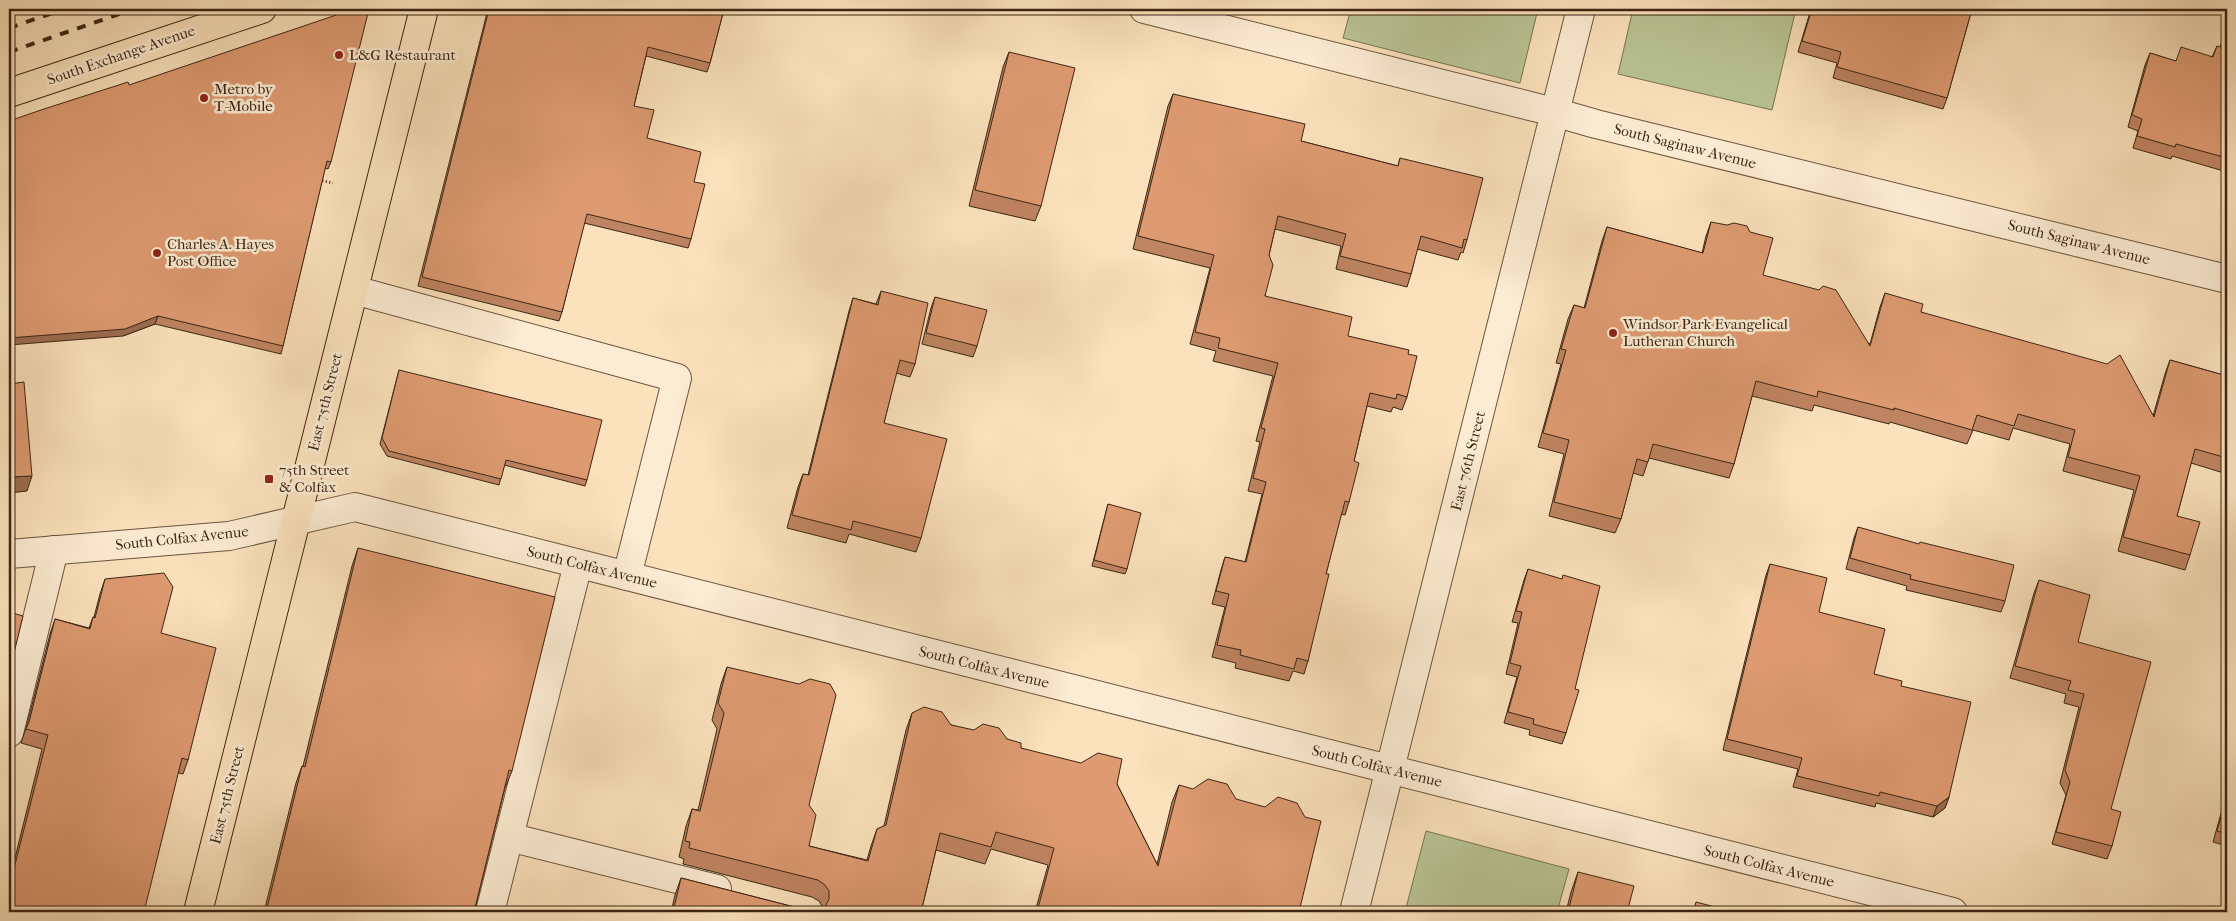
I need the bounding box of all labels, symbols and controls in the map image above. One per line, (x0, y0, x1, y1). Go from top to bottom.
street label: South Exchange Avenue (45, 21, 198, 89)
place label: L&G Restaurant (349, 46, 456, 64)
marker: L&G Restaurant (333, 49, 345, 61)
place label: Metro by T-Mobile (214, 80, 274, 115)
marker: Metro by T-Mobile (198, 92, 210, 104)
street label: South Saginaw Avenue (1612, 120, 1759, 173)
street label: South Saginaw Avenue (2006, 216, 2153, 269)
place label: Charles A. Hayes Post Office (167, 235, 275, 270)
marker: Charles A. Hayes Post Office (151, 247, 163, 259)
place label: Windsor Park Evangelical Lutheran Church (1622, 315, 1788, 350)
marker: Windsor Park Evangelical Lutheran Church (1607, 327, 1619, 339)
street label: East 75th Street (304, 350, 346, 453)
street label: East 76th Street (1447, 409, 1489, 513)
place label: 75th Street & Colfax (279, 461, 350, 496)
marker: 75th Street & Colfax (263, 473, 275, 485)
street label: South Colfax Avenue (115, 522, 250, 554)
street label: South Colfax Avenue (525, 542, 660, 592)
street label: South Colfax Avenue (917, 642, 1052, 692)
street label: South Colfax Avenue (1310, 741, 1445, 791)
street label: East 75th Street (206, 743, 248, 846)
street label: South Colfax Avenue (1702, 841, 1837, 891)

